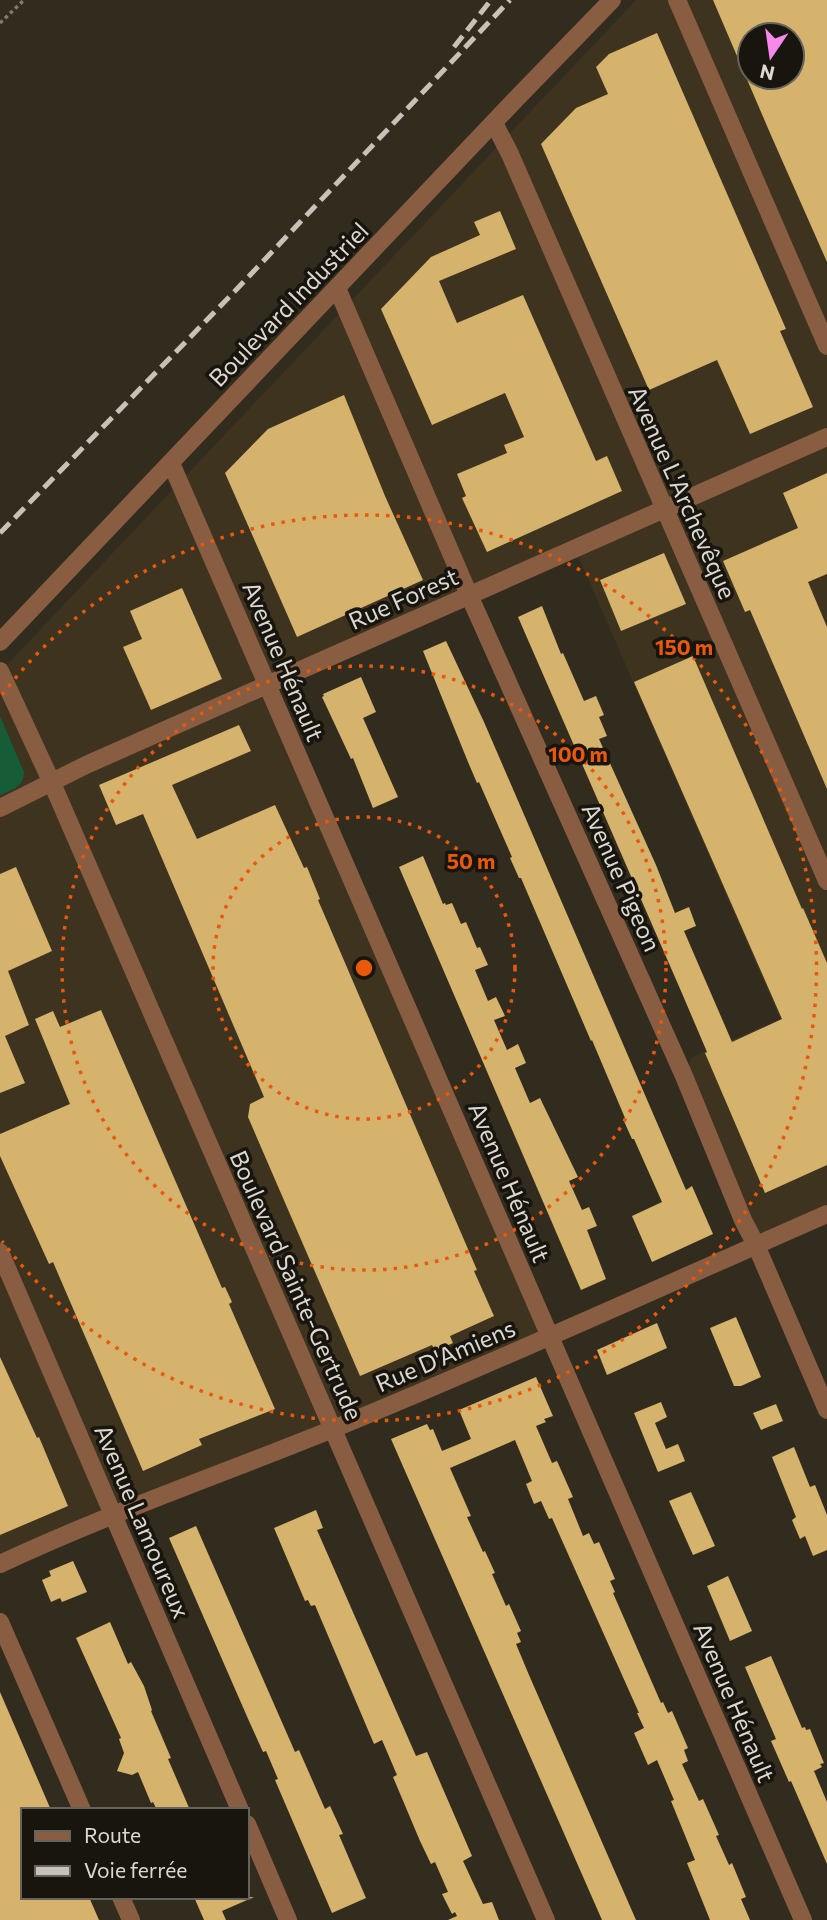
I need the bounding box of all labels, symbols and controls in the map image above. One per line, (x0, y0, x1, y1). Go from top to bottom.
north arrow (736, 21, 806, 91)
text: N (758, 60, 777, 86)
street label: Boulevard Industriel (202, 216, 374, 392)
street label: Avenue L'Archevêque (623, 381, 743, 603)
street label: Rue Forest (344, 561, 462, 635)
street label: Avenue Hénault (237, 577, 331, 745)
text: 150 m (655, 634, 713, 659)
text: 100 m (548, 741, 608, 766)
street label: Avenue Pigeon (576, 798, 668, 956)
text: 50 m (447, 848, 495, 873)
centre of rings (352, 956, 376, 980)
street label: Avenue Hénault (463, 1098, 557, 1266)
street label: Boulevard Sainte-Gertrude (224, 1146, 370, 1424)
street label: Rue D'Amiens (371, 1313, 519, 1397)
street label: Avenue Lamoureux (89, 1420, 197, 1622)
street label: Avenue Hénault (688, 1618, 782, 1786)
legend (21, 1808, 248, 1899)
text: Route (84, 1822, 141, 1847)
text: Voie ferrée (84, 1857, 187, 1882)

